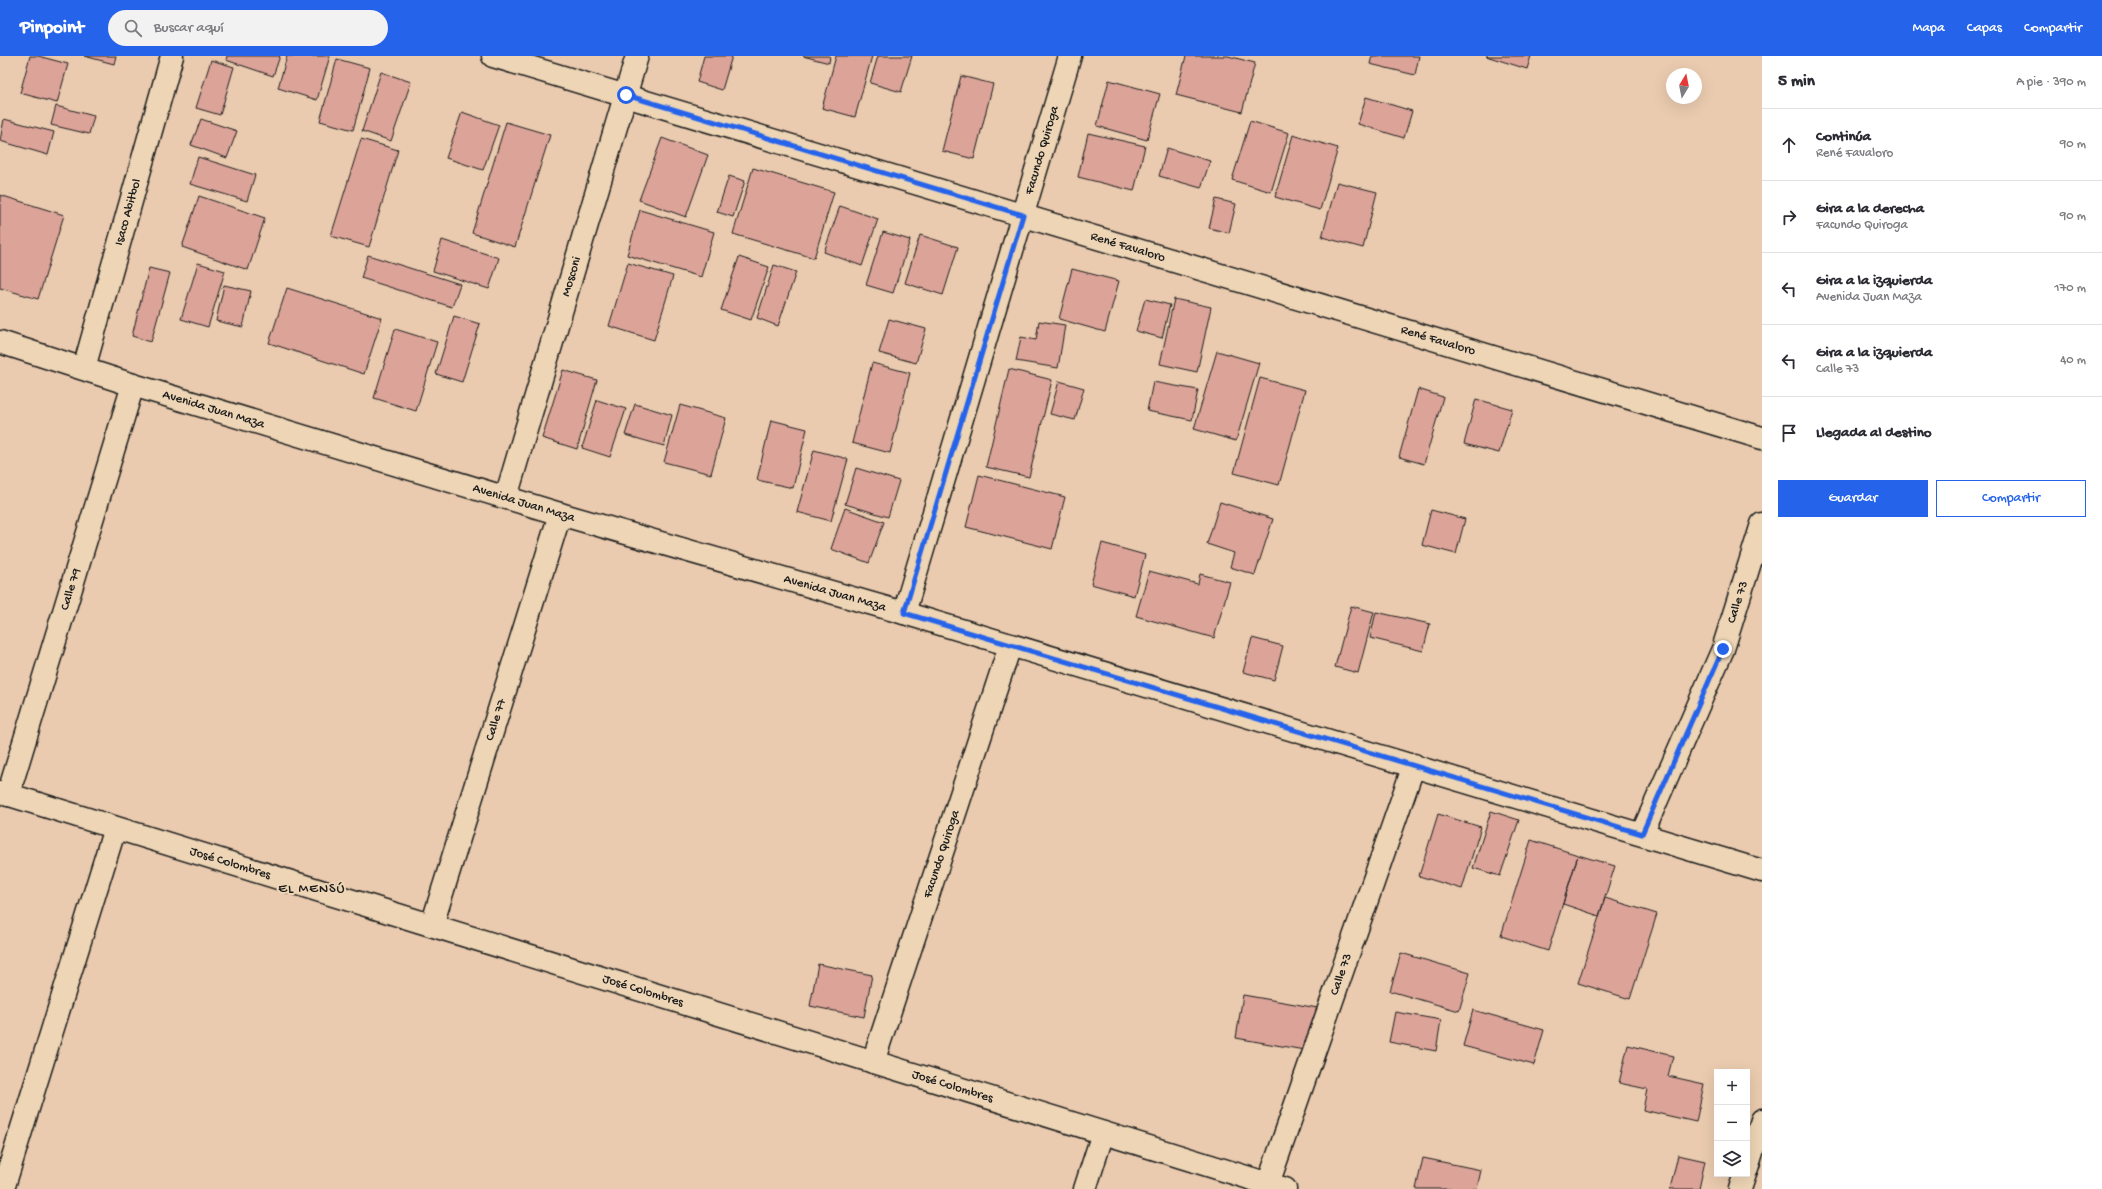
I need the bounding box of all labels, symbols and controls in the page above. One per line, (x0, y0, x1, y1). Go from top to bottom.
search box (108, 10, 388, 46)
text: Pinpoint (20, 17, 84, 40)
icon: search (122, 17, 144, 39)
text: Buscar aquí (154, 19, 224, 37)
text: Mapa (1913, 20, 1945, 37)
text: Capas (1967, 20, 2002, 37)
text: Compartir (2024, 20, 2082, 37)
north arrow (1666, 68, 1702, 104)
text: 5 min (1778, 72, 1815, 92)
text: A pie · 390 m (2016, 75, 2086, 90)
route start (617, 86, 635, 104)
street label: Facundo Quiroga (1021, 103, 1062, 197)
text: Continúa (1816, 128, 1871, 146)
icon: ahead (1778, 134, 1800, 156)
text: 90 m (2060, 137, 2086, 152)
text: René Favaloro (1816, 146, 1893, 161)
street label: Isaco Abitbol (111, 177, 145, 247)
text: Gira a la derecha (1816, 200, 1924, 218)
icon: right (1778, 206, 1800, 228)
text: 90 m (2060, 209, 2086, 224)
text: Facundo Quiroga (1816, 218, 1908, 233)
street label: René Favaloro (1089, 229, 1167, 266)
street label: Mosconi (558, 255, 585, 298)
text: Gira a la izquierda (1816, 272, 1932, 290)
icon: left (1778, 278, 1800, 300)
text: 170 m (2054, 281, 2086, 296)
text: Avenida Juan Maza (1816, 290, 1922, 305)
street label: René Favaloro (1399, 322, 1478, 359)
text: Gira a la izquierda (1816, 344, 1932, 362)
icon: left (1778, 350, 1800, 372)
text: 40 m (2060, 353, 2086, 368)
text: Calle 73 (1816, 362, 1859, 377)
street label: Avenida Juan Maza (161, 387, 267, 432)
icon: arrive (1778, 422, 1800, 444)
text: Llegada al destino (1816, 424, 1932, 442)
button: Guardar (1778, 480, 1928, 517)
button: Compartir (1936, 480, 2086, 517)
street label: Avenida Juan Maza (471, 481, 577, 526)
street label: Calle 79 (57, 566, 84, 612)
street label: Avenida Juan Maza (782, 571, 889, 615)
street label: Calle 73 (1724, 579, 1751, 625)
route end (1714, 640, 1732, 658)
street label: Calle 77 (482, 696, 510, 743)
street label: Facundo Quiroga (920, 807, 963, 901)
street label: José Colombres (188, 844, 274, 883)
district label: EL MENSÚ (278, 881, 346, 898)
street label: Calle 73 (1327, 951, 1355, 997)
street label: José Colombres (601, 971, 686, 1011)
street label: José Colombres (910, 1067, 996, 1106)
map controls (1714, 1069, 1750, 1177)
button: + (1714, 1069, 1750, 1105)
button: − (1714, 1105, 1750, 1141)
button: layers (1714, 1141, 1750, 1177)

